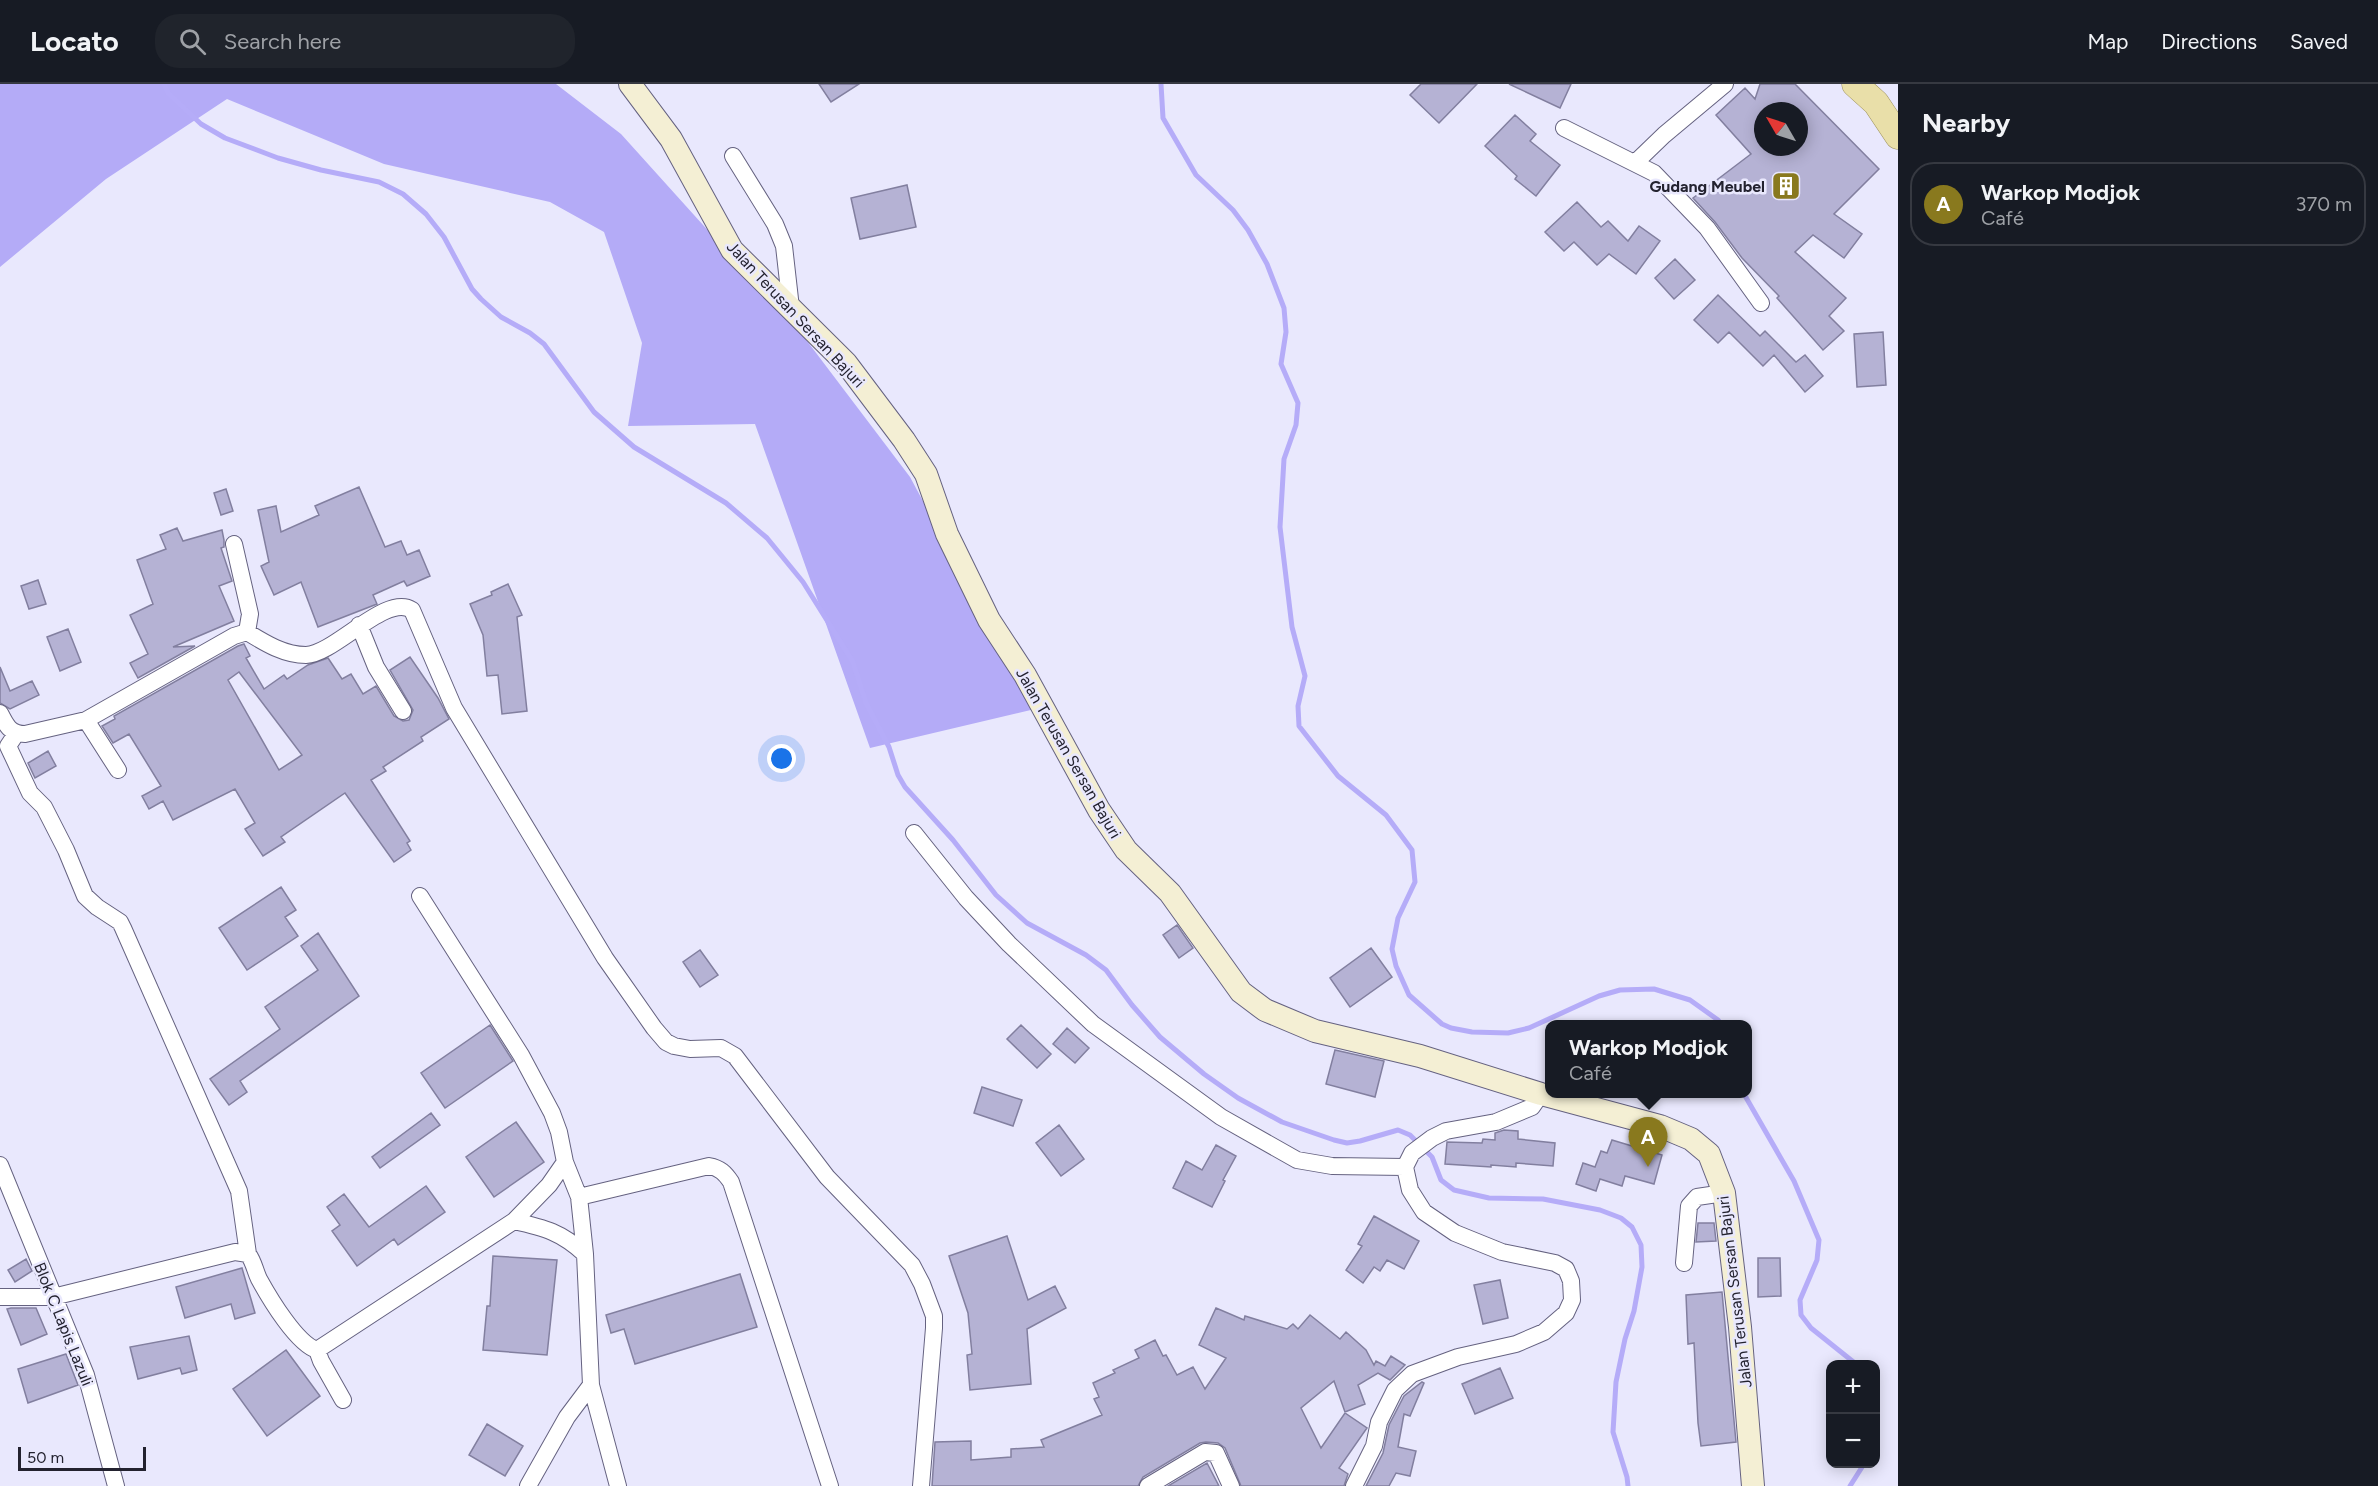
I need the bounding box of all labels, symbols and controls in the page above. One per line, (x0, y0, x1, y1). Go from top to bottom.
search box (155, 14, 575, 68)
text: Locato (30, 24, 119, 58)
icon: search (176, 25, 209, 58)
text: Search here (224, 28, 341, 55)
text: Map (2087, 29, 2128, 54)
text: Directions (2161, 29, 2257, 54)
text: Saved (2290, 29, 2348, 54)
north arrow (1754, 102, 1808, 156)
text: Nearby (1922, 107, 2010, 139)
building icon: Gudang Meubel (1770, 170, 1802, 202)
place label: Gudang Meubel (1649, 177, 1765, 196)
text: Warkop Modjok (1981, 179, 2140, 206)
text: A (1936, 192, 1951, 216)
text: 370 m (2296, 192, 2352, 216)
text: Café (1981, 206, 2024, 230)
street label: Jalan Terusan Sersan Bajuri (723, 237, 868, 391)
street label: Jalan Terusan Sersan Bajuri (1012, 665, 1125, 842)
your location (767, 744, 796, 773)
popup (1545, 1020, 1752, 1098)
text: Warkop Modjok (1569, 1034, 1728, 1061)
text: Café (1569, 1061, 1612, 1085)
pin: A (1628, 1118, 1668, 1167)
street label: Jalan Terusan Sersan Bajuri (1713, 1195, 1756, 1389)
street label: Blok C Lapis Lazuli (30, 1260, 97, 1389)
map controls (1826, 1360, 1880, 1468)
button: + (1826, 1360, 1880, 1414)
button: − (1826, 1414, 1880, 1468)
scale bar (18, 1444, 146, 1472)
text: 50 m (27, 1448, 64, 1467)

